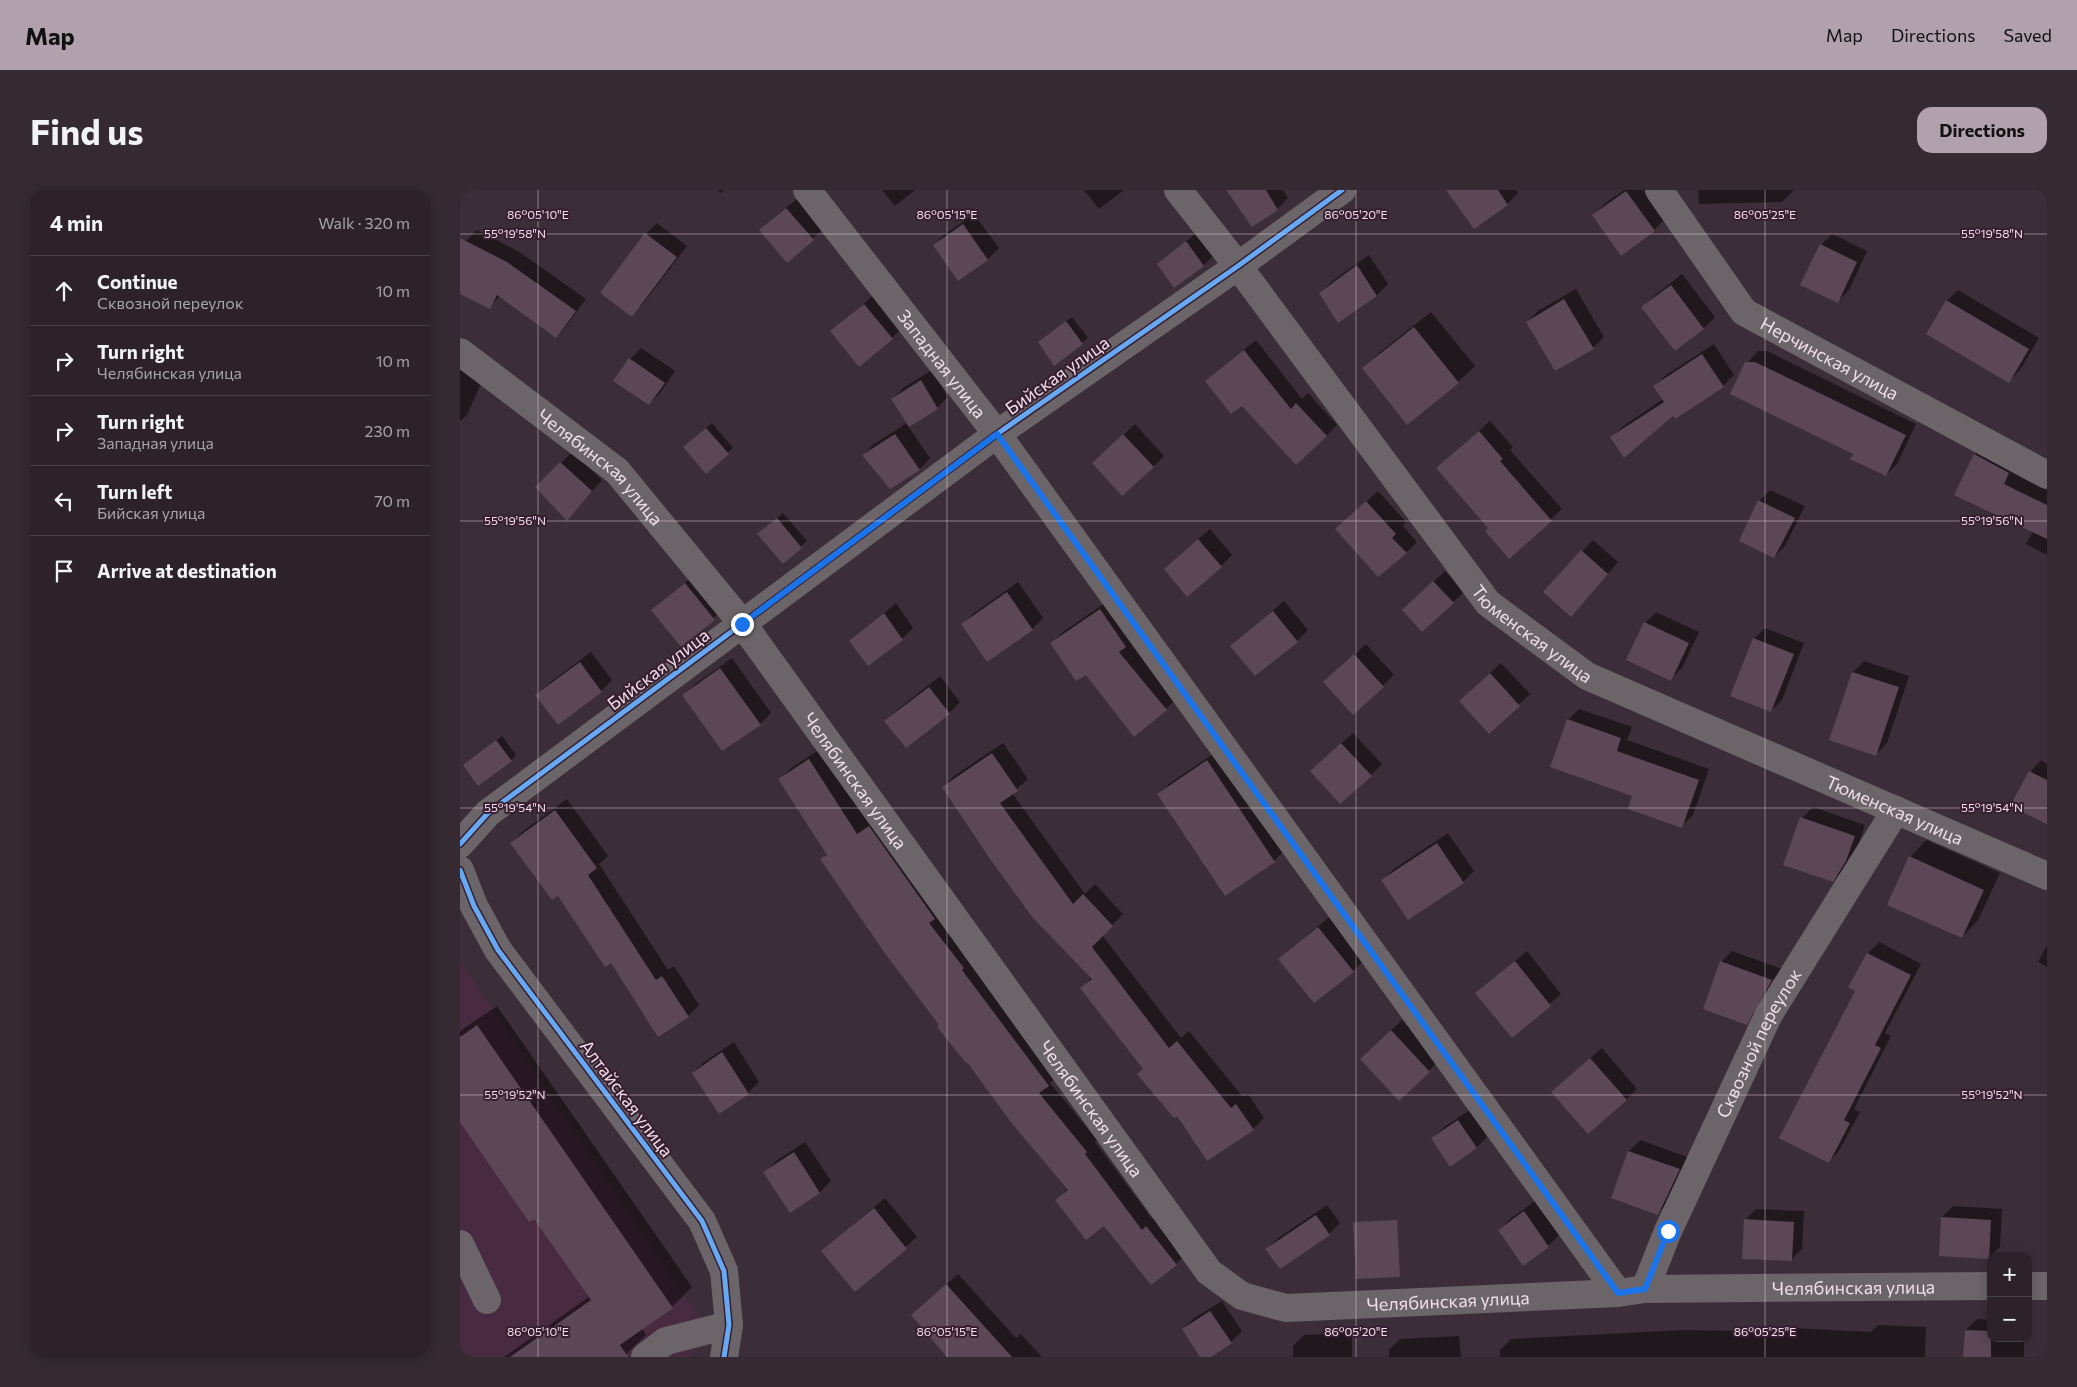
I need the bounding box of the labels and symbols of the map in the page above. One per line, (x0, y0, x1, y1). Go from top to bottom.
text: 86°05'10"E (507, 207, 569, 221)
text: 86°05'15"E (917, 207, 977, 221)
text: 86°05'20"E (1324, 207, 1388, 221)
text: 86°05'25"E (1734, 207, 1796, 221)
text: 55°19'58"N (484, 226, 546, 240)
text: 55°19'58"N (1961, 226, 2023, 240)
street label: Западная улица (893, 305, 991, 422)
street label: Нерчинская улица (1757, 312, 1903, 404)
street label: Бийская улица (1001, 331, 1113, 419)
street label: Челябинская улица (533, 404, 668, 529)
text: 55°19'56"N (484, 513, 546, 527)
text: 55°19'56"N (1961, 513, 2023, 527)
street label: Тюменская улица (1467, 580, 1597, 687)
route end (731, 613, 754, 636)
street label: Бийская улица (603, 624, 713, 714)
street label: Челябинская улица (799, 708, 912, 853)
street label: Тюменская улица (1823, 770, 1967, 849)
text: 55°19'54"N (484, 800, 546, 814)
text: 55°19'54"N (1961, 800, 2023, 814)
street label: Сквозной переулок (1711, 964, 1806, 1121)
street label: Алтайская улица (576, 1035, 678, 1161)
street label: Челябинская улица (1035, 1036, 1148, 1181)
text: 55°19'52"N (484, 1087, 546, 1101)
text: 55°19'52"N (1961, 1087, 2023, 1101)
route start (1657, 1220, 1680, 1243)
street label: Челябинская улица (1772, 1275, 1935, 1299)
street label: Челябинская улица (1366, 1286, 1530, 1315)
text: 86°05'10"E (507, 1324, 569, 1338)
text: 86°05'15"E (917, 1324, 977, 1338)
text: 86°05'20"E (1324, 1324, 1388, 1338)
text: 86°05'25"E (1734, 1324, 1796, 1338)

